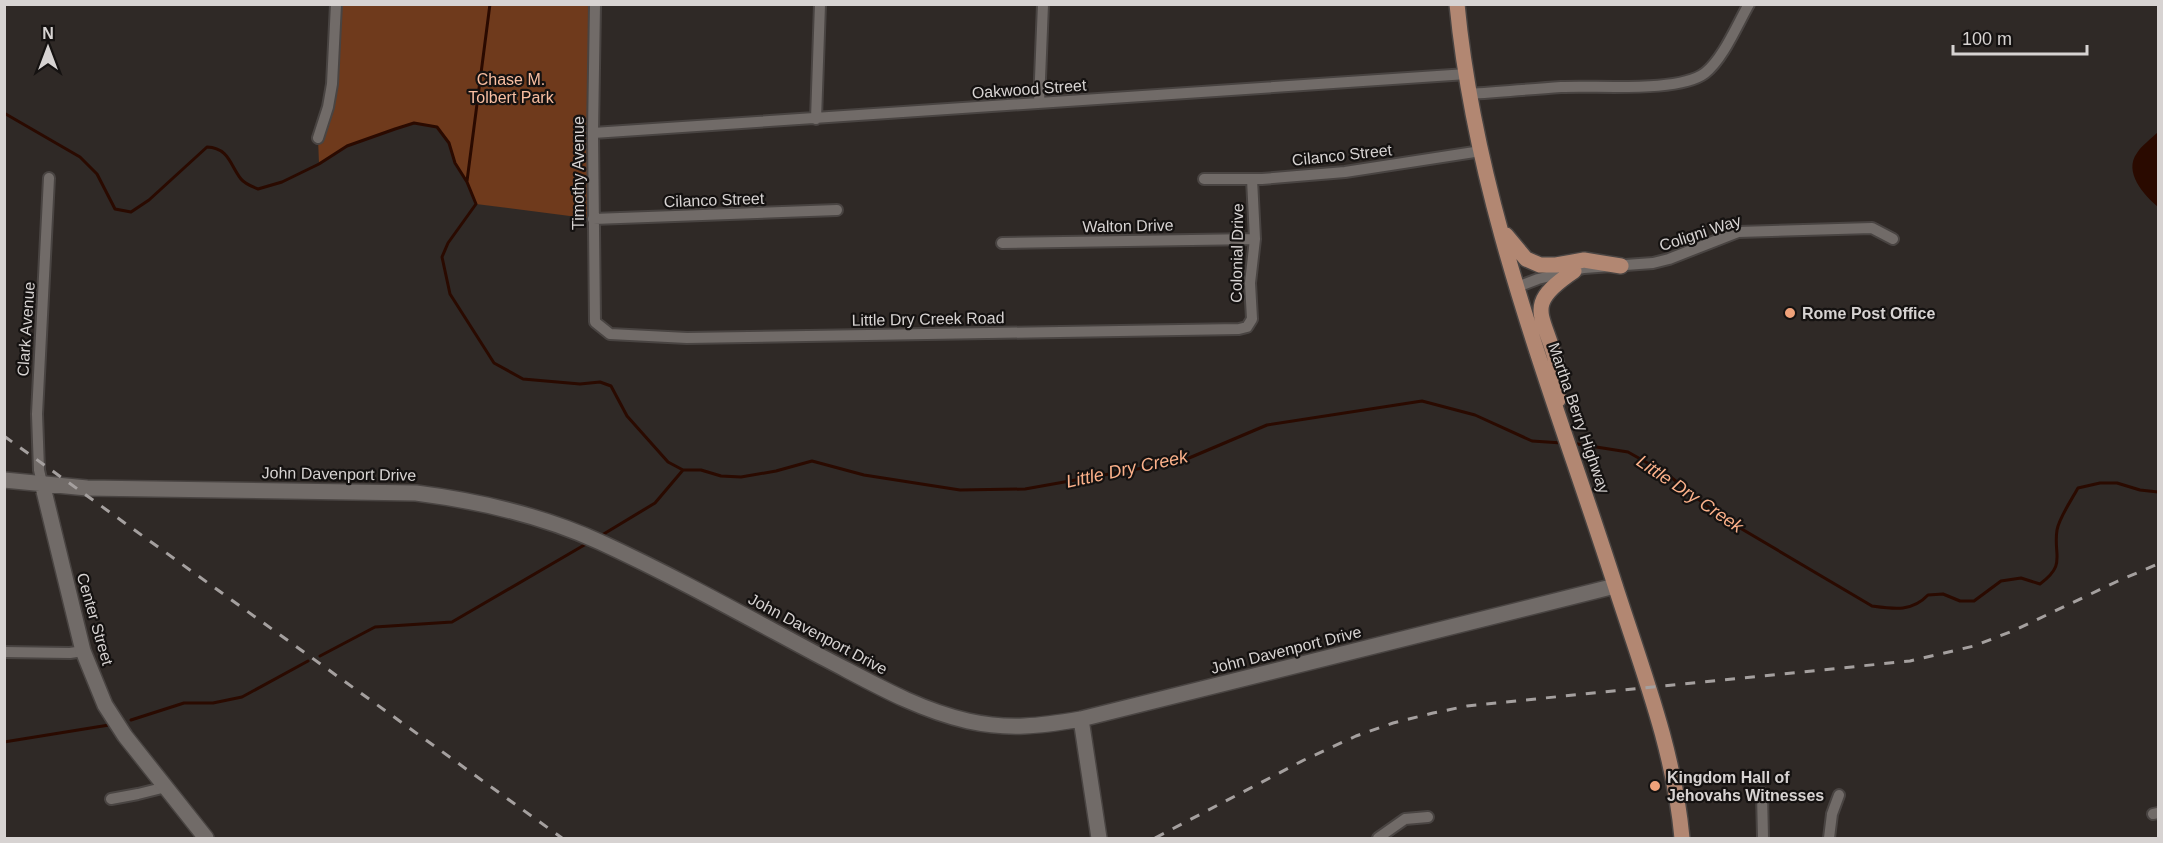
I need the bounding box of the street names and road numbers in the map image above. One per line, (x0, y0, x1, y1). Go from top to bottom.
street label: Oakwood Street (971, 76, 1087, 101)
street label: Timothy Avenue (570, 116, 587, 230)
street label: Cilanco Street (1291, 141, 1393, 169)
street label: Cilanco Street (663, 190, 765, 210)
street label: Colonial Drive (1228, 203, 1246, 303)
street label: Coligni Way (1657, 212, 1743, 254)
street label: Walton Drive (1082, 217, 1174, 235)
street label: Clark Avenue (14, 281, 38, 377)
street label: Little Dry Creek Road (851, 309, 1005, 329)
street label: Martha Berry Highway (1545, 340, 1613, 496)
street label: John Davenport Drive (261, 464, 417, 484)
street label: Center Street (74, 571, 116, 668)
street label: John Davenport Drive (746, 590, 890, 678)
street label: John Davenport Drive (1209, 623, 1363, 677)

